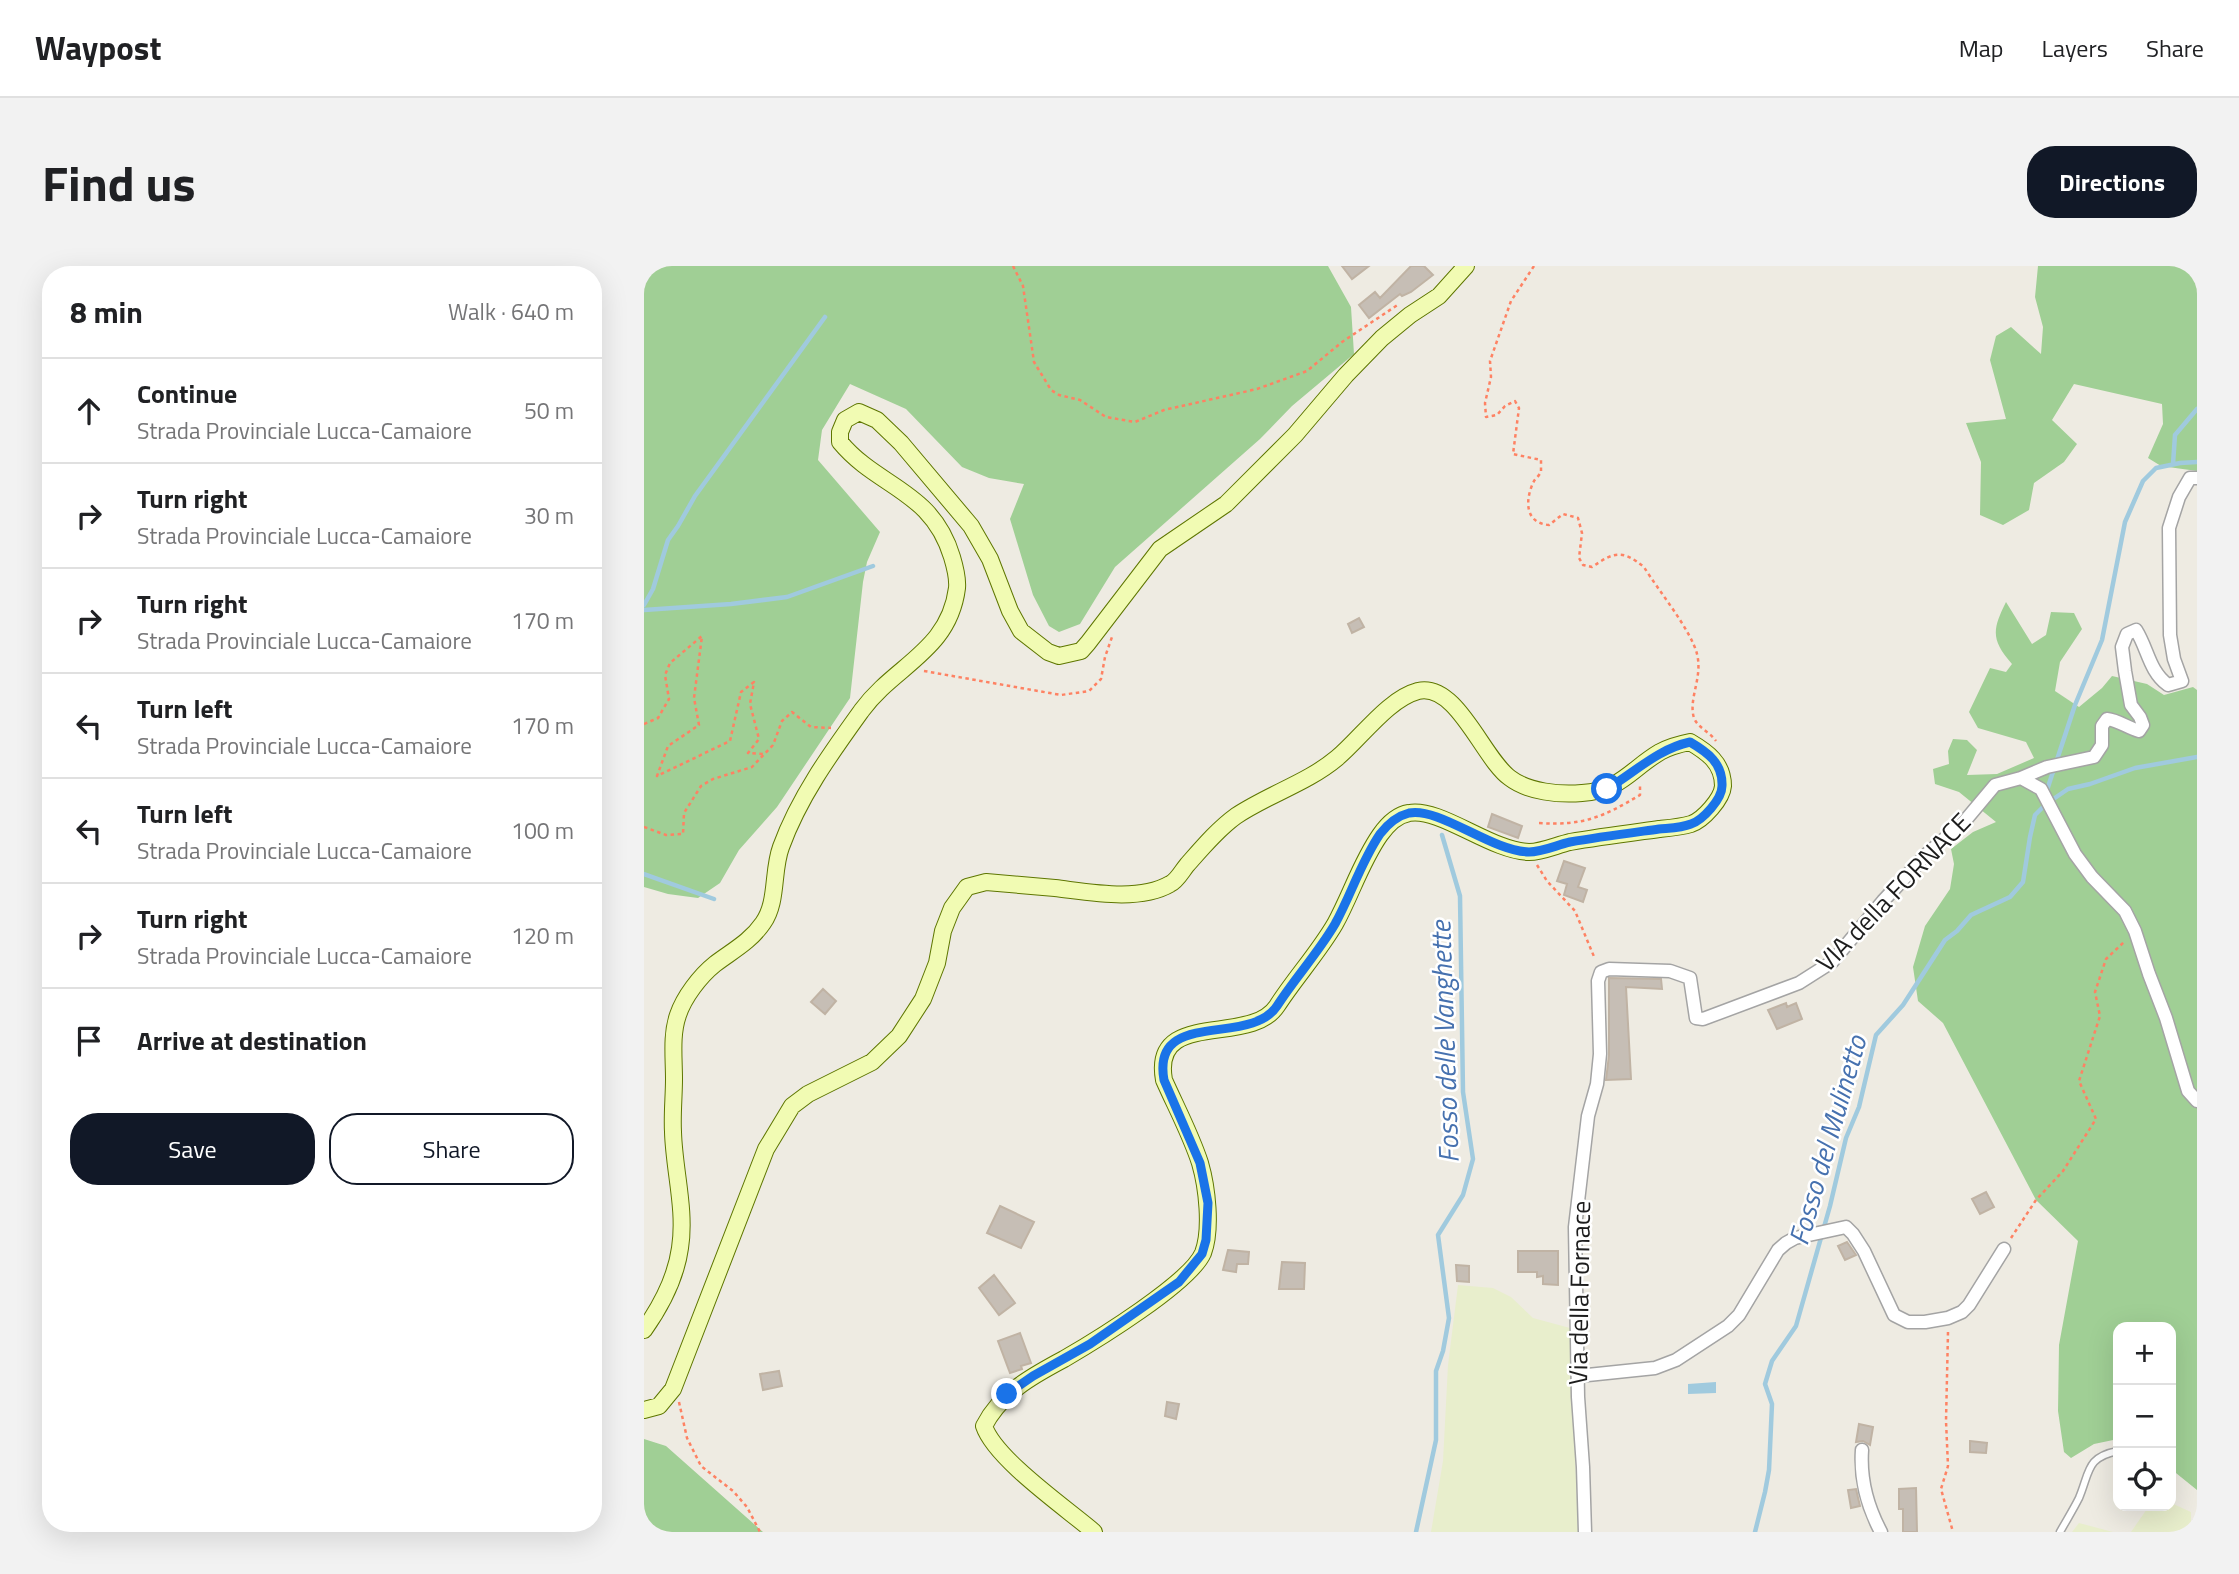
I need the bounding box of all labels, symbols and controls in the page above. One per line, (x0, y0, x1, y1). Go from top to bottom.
text: Waypost (35, 23, 161, 73)
text: Map (1959, 30, 2004, 66)
text: Layers (2042, 30, 2108, 66)
text: Share (2146, 30, 2204, 66)
text: Find us (42, 145, 196, 220)
button: Directions (2027, 146, 2197, 218)
text: 8 min (70, 289, 143, 335)
text: Walk · 640 m (448, 294, 574, 329)
text: Continue (137, 374, 237, 413)
icon: ahead (70, 392, 108, 430)
text: 50 m (524, 393, 574, 428)
text: Strada Provinciale Lucca-Camaiore (137, 413, 472, 448)
text: Turn right (137, 479, 248, 518)
icon: right (70, 497, 108, 535)
text: 30 m (524, 498, 574, 533)
text: Strada Provinciale Lucca-Camaiore (137, 518, 472, 553)
text: Turn right (137, 584, 248, 623)
icon: right (70, 602, 108, 640)
text: 170 m (511, 603, 574, 638)
text: Strada Provinciale Lucca-Camaiore (137, 623, 472, 658)
text: Turn left (137, 689, 232, 728)
icon: left (70, 707, 108, 745)
text: 170 m (511, 708, 574, 743)
text: Strada Provinciale Lucca-Camaiore (137, 728, 472, 763)
route start (1591, 773, 1622, 804)
text: Turn left (137, 794, 232, 833)
street label: VIA della FORNACE (1807, 804, 1979, 980)
icon: left (70, 812, 108, 850)
text: 100 m (511, 813, 574, 848)
text: Strada Provinciale Lucca-Camaiore (137, 833, 472, 868)
text: Turn right (137, 899, 248, 938)
icon: right (70, 917, 108, 955)
text: 120 m (511, 918, 574, 953)
water label: Fosso delle Vanghette (1418, 918, 1470, 1164)
text: Strada Provinciale Lucca-Camaiore (137, 938, 472, 973)
text: Arrive at destination (137, 1021, 367, 1060)
icon: arrive (70, 1022, 108, 1060)
water label: Fosso del Mulinetto (1777, 1029, 1878, 1250)
button: Save (70, 1113, 315, 1185)
button: Share (329, 1113, 574, 1185)
street label: Via della Fornace (1558, 1200, 1600, 1386)
map controls (2113, 1322, 2176, 1511)
button: + (2113, 1322, 2176, 1385)
route end (991, 1378, 1022, 1409)
button: − (2113, 1385, 2176, 1448)
button: locate (2113, 1448, 2176, 1511)

